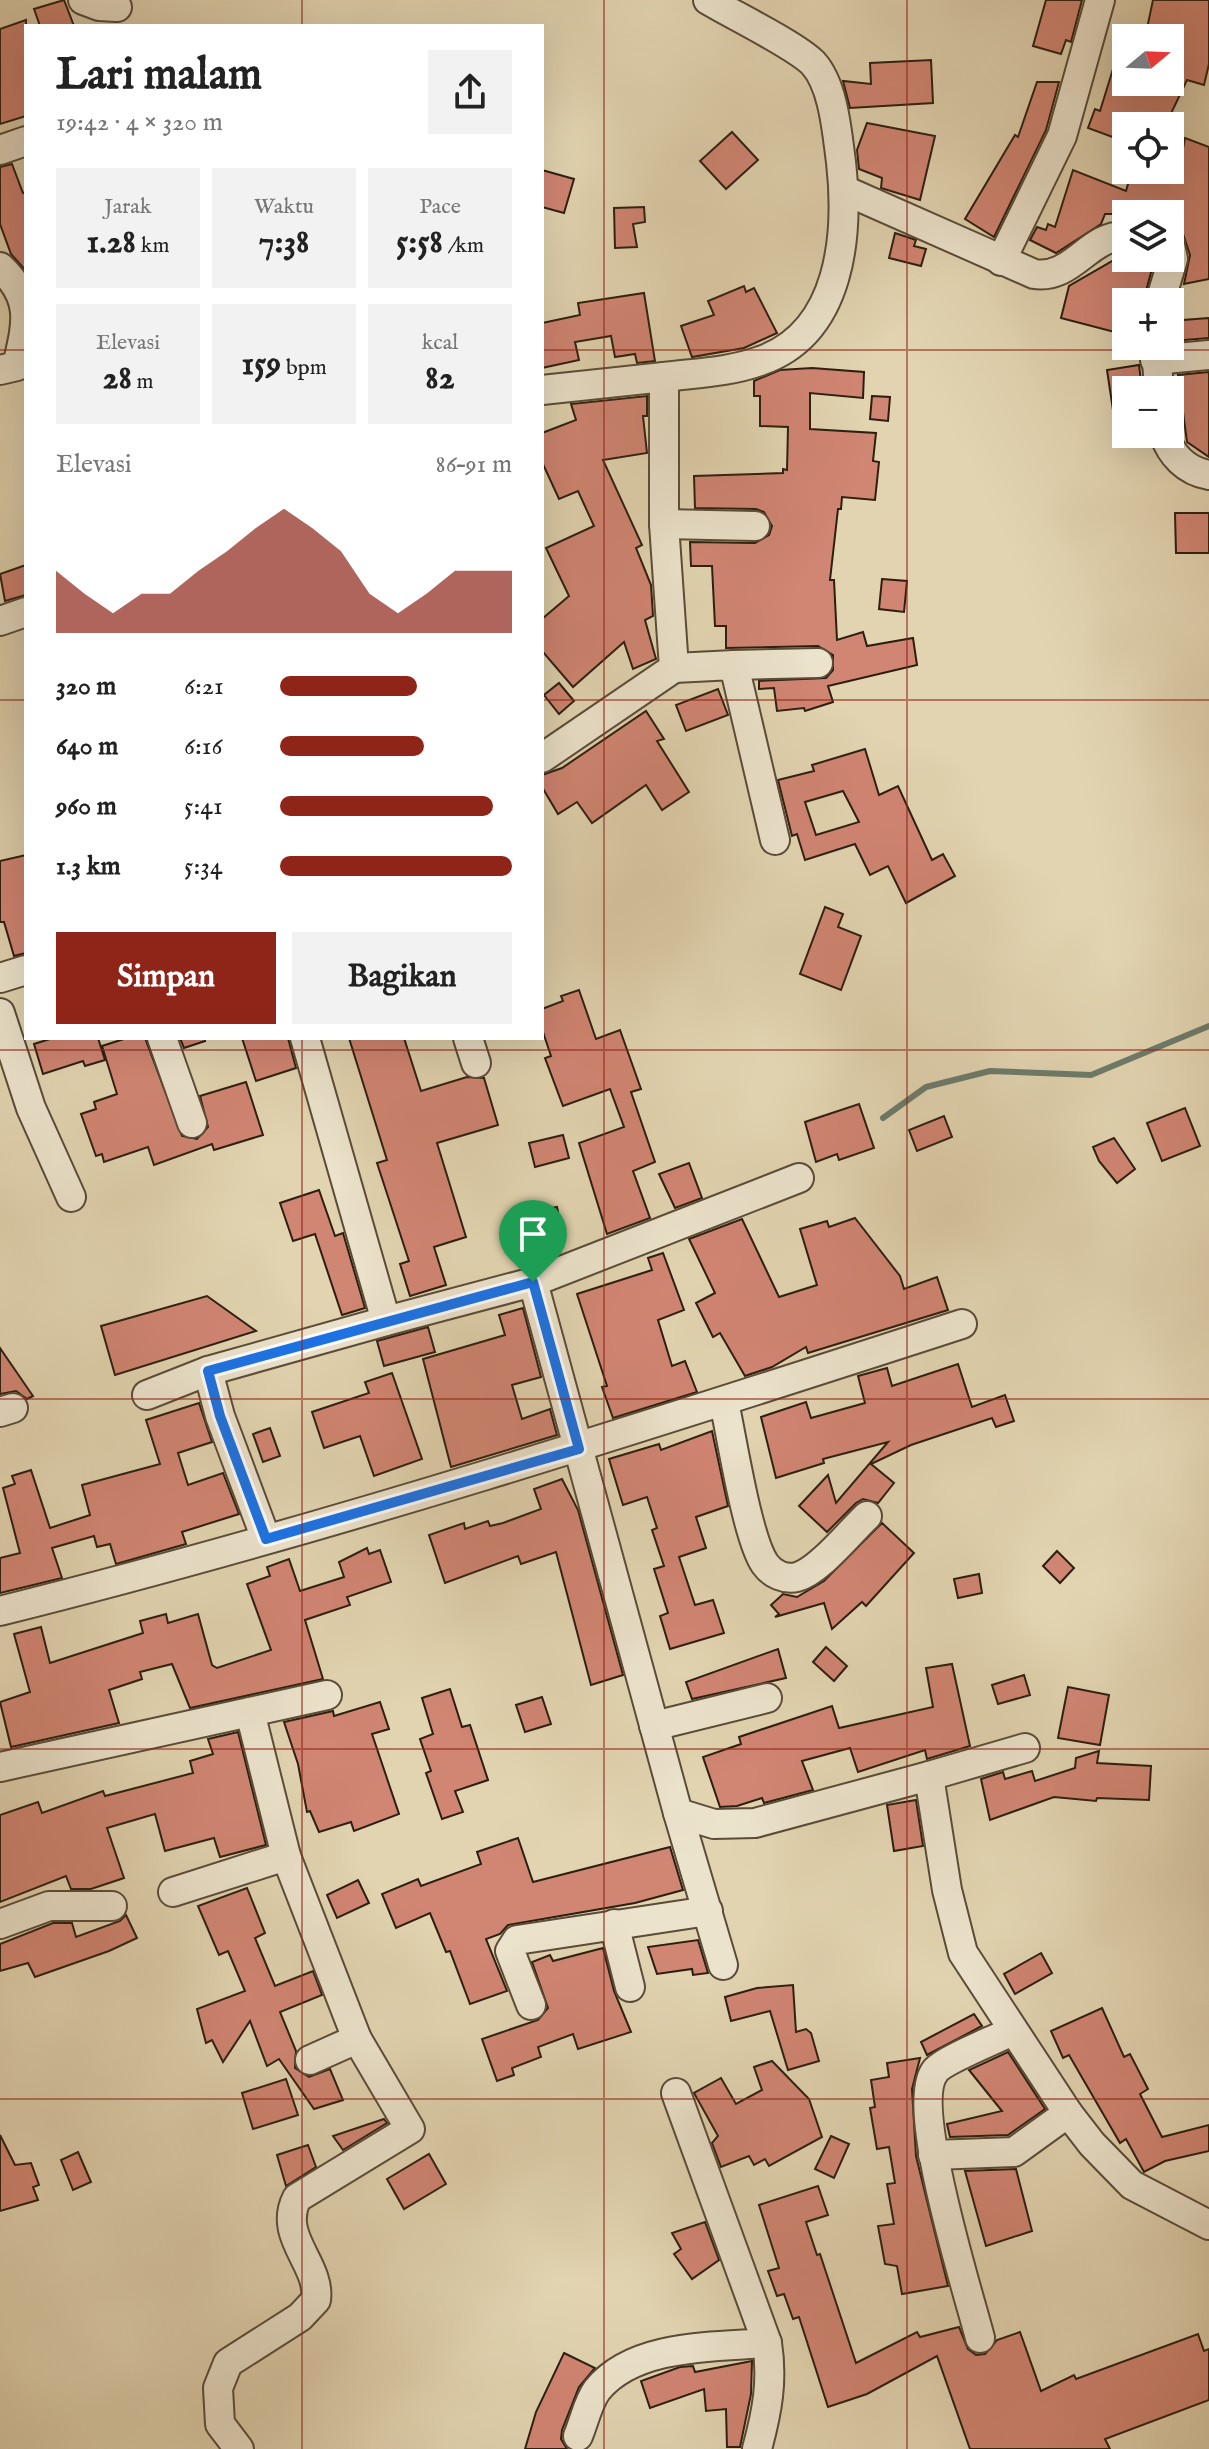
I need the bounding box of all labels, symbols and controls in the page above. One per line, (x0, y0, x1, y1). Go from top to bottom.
north arrow (1112, 24, 1184, 96)
map controls (1112, 24, 1184, 448)
text: Lari malam (56, 48, 262, 104)
button: share (428, 50, 512, 134)
text: 19:42 · 4 × 320 m (56, 106, 223, 139)
button: locate (1112, 112, 1184, 184)
text: Jarak (104, 193, 152, 221)
text: Waktu (254, 193, 314, 221)
text: Pace (419, 193, 461, 221)
button: layers (1112, 200, 1184, 272)
text: 1.28 (87, 221, 136, 264)
text: 7:38 (259, 221, 309, 264)
text: 5:58 (396, 221, 443, 264)
text: km (136, 232, 169, 260)
text: /km (443, 232, 484, 260)
button: + (1112, 288, 1184, 360)
text: Elevasi (96, 329, 160, 357)
text: kcal (422, 329, 458, 357)
text: 159 (241, 343, 281, 386)
text: bpm (281, 354, 327, 382)
text: 28 (102, 357, 132, 400)
text: 82 (425, 357, 455, 400)
text: m (132, 368, 154, 396)
button: − (1112, 376, 1184, 448)
text: Elevasi (56, 448, 132, 481)
text: 86–91 m (435, 448, 512, 481)
text: 320 m (56, 670, 116, 703)
text: 6:21 (184, 670, 224, 703)
text: 640 m (56, 730, 118, 763)
text: 6:16 (184, 730, 222, 763)
text: 960 m (56, 790, 117, 823)
text: 5:41 (184, 790, 223, 823)
text: 1.3 km (56, 850, 121, 883)
text: 5:34 (184, 850, 223, 883)
button: Simpan (56, 932, 276, 1024)
button: Bagikan (292, 932, 512, 1024)
pin (499, 1200, 567, 1282)
icon: arrive (511, 1212, 555, 1256)

